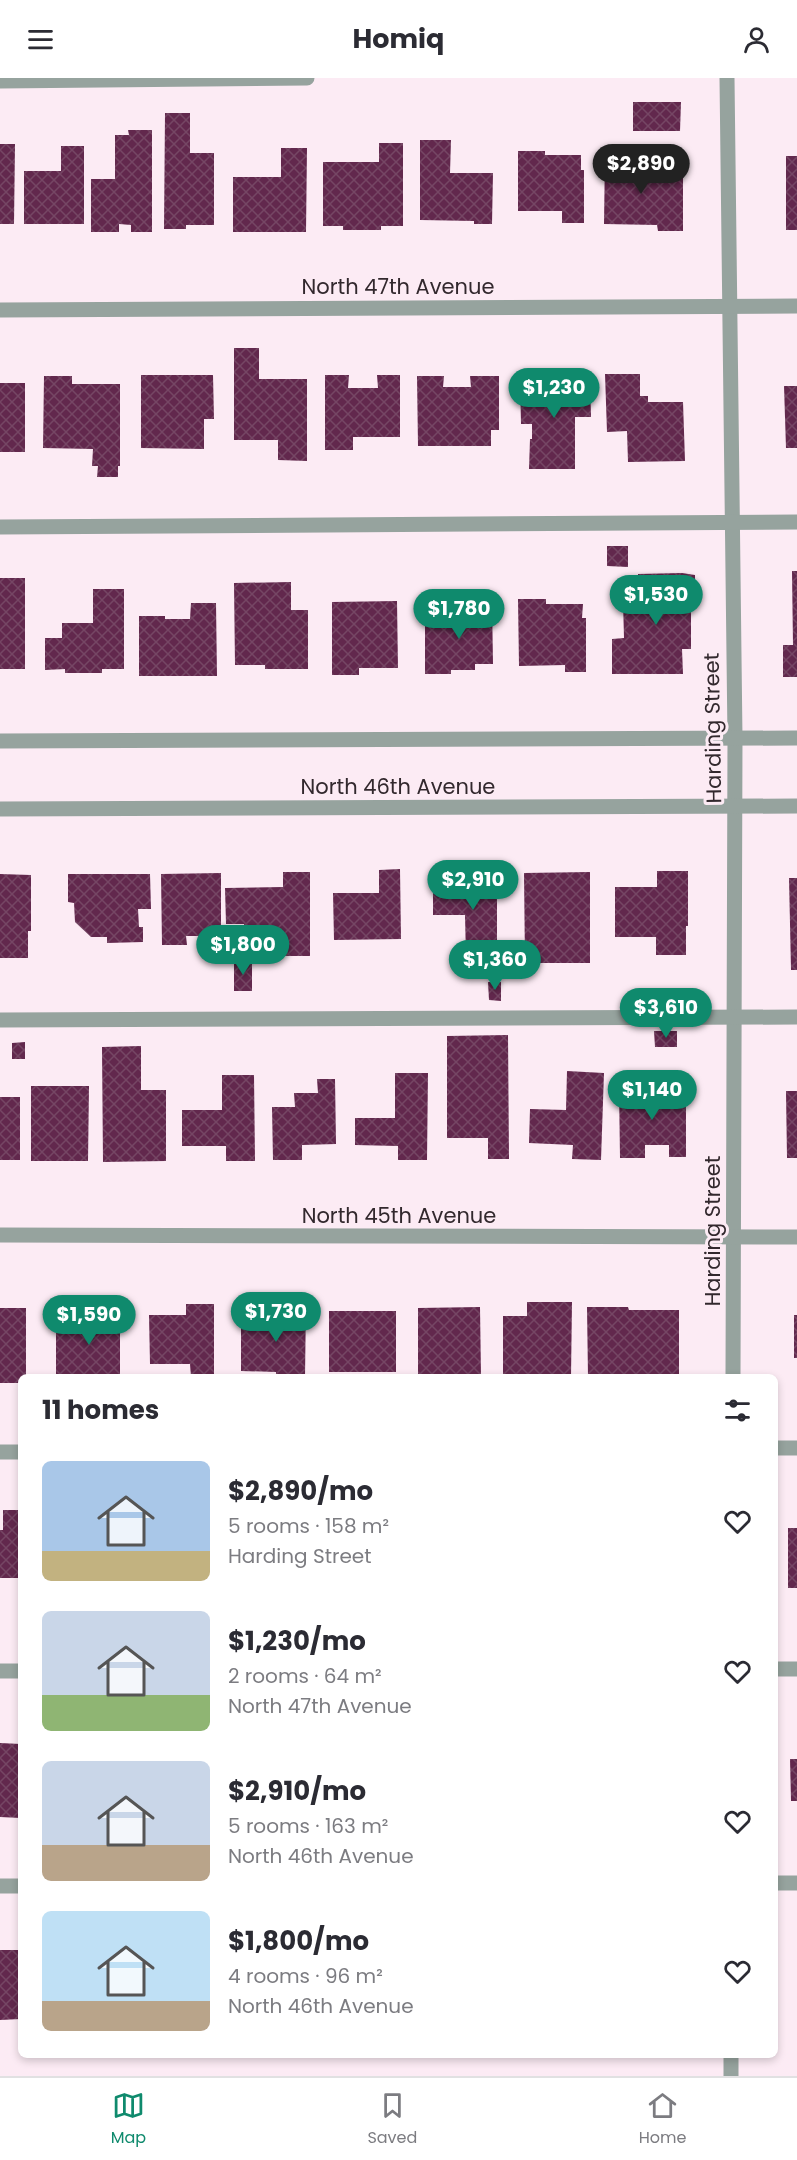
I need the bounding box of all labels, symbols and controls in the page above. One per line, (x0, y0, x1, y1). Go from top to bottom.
text: Homiq (353, 20, 444, 57)
icon: menu (24, 23, 57, 56)
icon: person (740, 23, 773, 56)
pin: $2,890 (592, 144, 690, 195)
text: $2,890 (607, 149, 675, 177)
street label: North 47th Avenue (302, 272, 494, 301)
pin: $1,230 (505, 368, 603, 419)
text: $1,230 (523, 373, 585, 401)
pin: $1,530 (607, 575, 705, 626)
text: $1,530 (624, 580, 688, 608)
pin: $1,780 (410, 589, 508, 640)
text: $1,780 (427, 594, 491, 622)
street label: Harding Street (697, 652, 728, 804)
street label: North 46th Avenue (301, 772, 495, 801)
pin: $2,910 (424, 860, 522, 911)
text: $2,910 (441, 865, 505, 893)
pin: $1,800 (194, 925, 292, 976)
text: $1,800 (210, 930, 276, 958)
pin: $1,360 (446, 940, 544, 991)
text: $1,360 (463, 945, 527, 973)
pin: $3,610 (617, 988, 715, 1039)
text: $3,610 (634, 993, 698, 1021)
pin: $1,140 (603, 1070, 701, 1121)
text: $1,140 (622, 1075, 682, 1103)
street label: Harding Street (698, 1156, 727, 1306)
street label: North 45th Avenue (302, 1201, 496, 1230)
pin: $1,730 (227, 1292, 325, 1343)
pin: $1,590 (40, 1295, 138, 1346)
text: $1,730 (245, 1297, 307, 1325)
text: $1,590 (57, 1300, 121, 1328)
text: 11 homes (42, 1392, 159, 1428)
icon: filters (721, 1394, 754, 1427)
text: $2,890/mo (228, 1473, 373, 1509)
icon: home (90, 1485, 162, 1557)
icon: heart (721, 1505, 754, 1538)
text: 5 rooms · 158 m² (228, 1512, 389, 1540)
text: Harding Street (228, 1542, 371, 1570)
text: $1,230/mo (228, 1623, 366, 1659)
icon: home (90, 1635, 162, 1707)
icon: heart (721, 1655, 754, 1688)
text: 2 rooms · 64 m² (228, 1662, 382, 1690)
text: North 47th Avenue (228, 1692, 412, 1720)
text: $2,910/mo (228, 1773, 366, 1809)
icon: home (90, 1785, 162, 1857)
icon: heart (721, 1805, 754, 1838)
text: 5 rooms · 163 m² (228, 1812, 388, 1840)
text: North 46th Avenue (228, 1842, 414, 1870)
text: $1,800/mo (228, 1923, 369, 1959)
icon: home (90, 1935, 162, 2007)
icon: heart (721, 1955, 754, 1988)
text: 4 rooms · 96 m² (228, 1962, 383, 1990)
text: North 46th Avenue (228, 1992, 414, 2020)
tab: Map (111, 2089, 146, 2150)
tab: Saved (367, 2089, 417, 2150)
tab: Home (639, 2089, 686, 2150)

